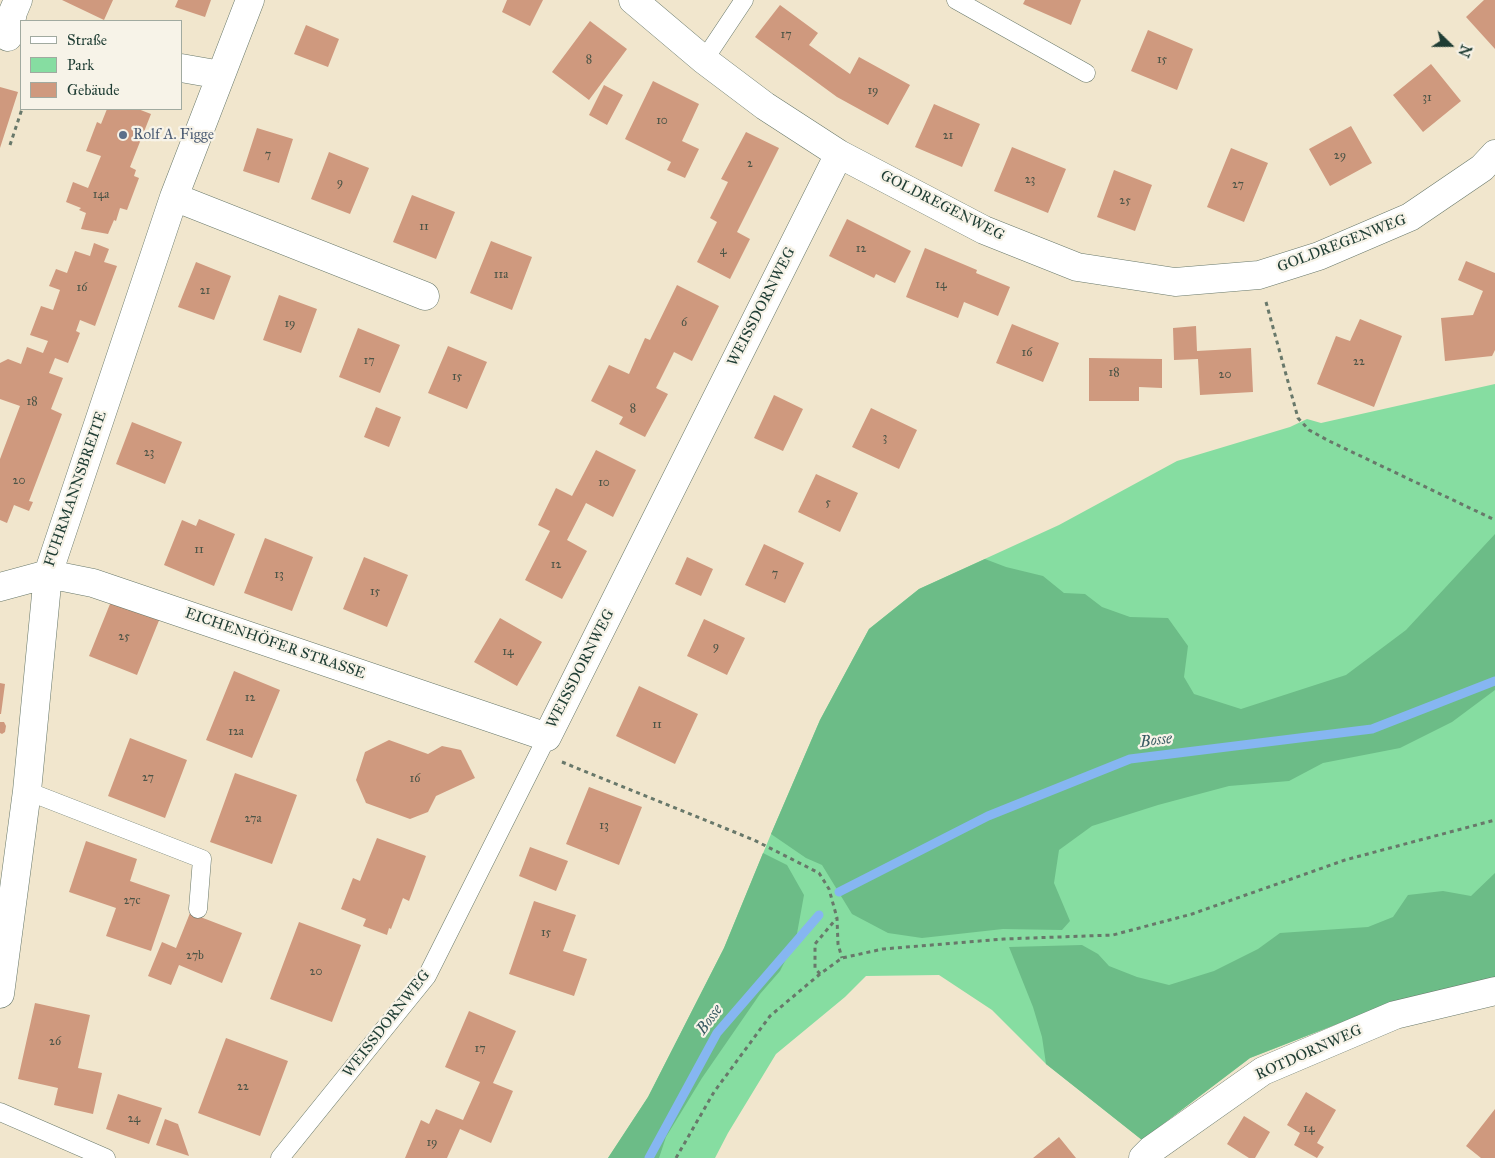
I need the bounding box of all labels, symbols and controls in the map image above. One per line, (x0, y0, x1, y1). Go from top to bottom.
legend (20, 20, 182, 110)
north arrow (1425, 20, 1475, 70)
house number: 17 (780, 28, 792, 42)
text: Straße (67, 31, 107, 49)
text: N (1454, 42, 1474, 59)
house number: 8 (586, 53, 592, 67)
house number: 15 (1157, 53, 1167, 67)
text: Park (67, 56, 94, 74)
text: Gebäude (67, 81, 120, 99)
house number: 19 (867, 84, 879, 98)
house number: 31 (1422, 91, 1432, 105)
house number: 10 (656, 114, 668, 128)
place label: Rolf A. Figge (133, 126, 214, 144)
marker: Rolf A. Figge (117, 129, 129, 141)
house number: 21 (943, 129, 953, 143)
house number: 7 (265, 148, 271, 162)
house number: 29 (1334, 149, 1346, 163)
house number: 2 (747, 157, 753, 171)
street label: GOLDREGENWEG (877, 167, 1007, 245)
house number: 23 (1025, 173, 1035, 187)
house number: 9 (337, 176, 343, 190)
house number: 27 (1232, 178, 1244, 192)
house number: 14a (93, 188, 109, 202)
house number: 25 (1119, 194, 1131, 208)
street label: GOLDREGENWEG (1275, 211, 1409, 277)
house number: 11 (419, 220, 429, 234)
house number: 12 (856, 242, 866, 256)
house number: 4 (720, 244, 726, 258)
street label: WEISSDORNWEG (724, 245, 800, 369)
house number: 11a (494, 268, 508, 282)
house number: 14 (935, 278, 947, 292)
house number: 16 (77, 281, 87, 295)
house number: 21 (200, 284, 210, 298)
house number: 6 (681, 316, 687, 330)
house number: 19 (284, 317, 296, 331)
house number: 16 (1022, 346, 1032, 360)
house number: 17 (363, 354, 375, 368)
house number: 22 (1353, 355, 1365, 369)
house number: 18 (1108, 366, 1120, 380)
house number: 20 (1219, 368, 1231, 382)
house number: 15 (452, 370, 462, 384)
house number: 18 (26, 395, 38, 409)
house number: 8 (630, 402, 636, 416)
street label: FUHRMANNSBREITE (41, 409, 111, 569)
house number: 3 (883, 431, 887, 445)
house number: 23 (144, 446, 154, 460)
house number: 20 (13, 474, 25, 488)
house number: 10 (598, 476, 610, 490)
house number: 5 (825, 496, 831, 510)
house number: 11 (194, 543, 204, 557)
house number: 12 (551, 558, 561, 572)
house number: 7 (772, 567, 778, 581)
house number: 13 (274, 568, 284, 582)
house number: 15 (370, 585, 380, 599)
street label: EICHENHÖFER STRASSE (182, 605, 368, 683)
street label: WEISSDORNWEG (543, 607, 619, 731)
house number: 25 (118, 630, 130, 644)
house number: 9 (713, 640, 719, 654)
house number: 14 (502, 645, 514, 659)
house number: 12 (245, 691, 255, 705)
house number: 11 (652, 718, 662, 732)
house number: 12a (228, 725, 244, 739)
water label: Bosse (1139, 730, 1173, 752)
house number: 27 (142, 771, 154, 785)
house number: 16 (410, 772, 420, 786)
house number: 27a (244, 812, 262, 826)
house number: 13 (599, 819, 609, 833)
house number: 27c (123, 894, 141, 908)
house number: 15 (541, 926, 551, 940)
house number: 27b (186, 949, 204, 963)
house number: 20 (310, 965, 322, 979)
street label: WEISSDORNWEG (340, 967, 434, 1081)
water label: Bosse (693, 1001, 727, 1039)
street label: ROTDORNWEG (1253, 1022, 1365, 1084)
house number: 26 (49, 1035, 61, 1049)
house number: 17 (474, 1042, 486, 1056)
house number: 22 (237, 1080, 249, 1094)
house number: 24 (128, 1112, 140, 1126)
house number: 14 (1303, 1122, 1315, 1136)
house number: 19 (426, 1136, 438, 1150)

